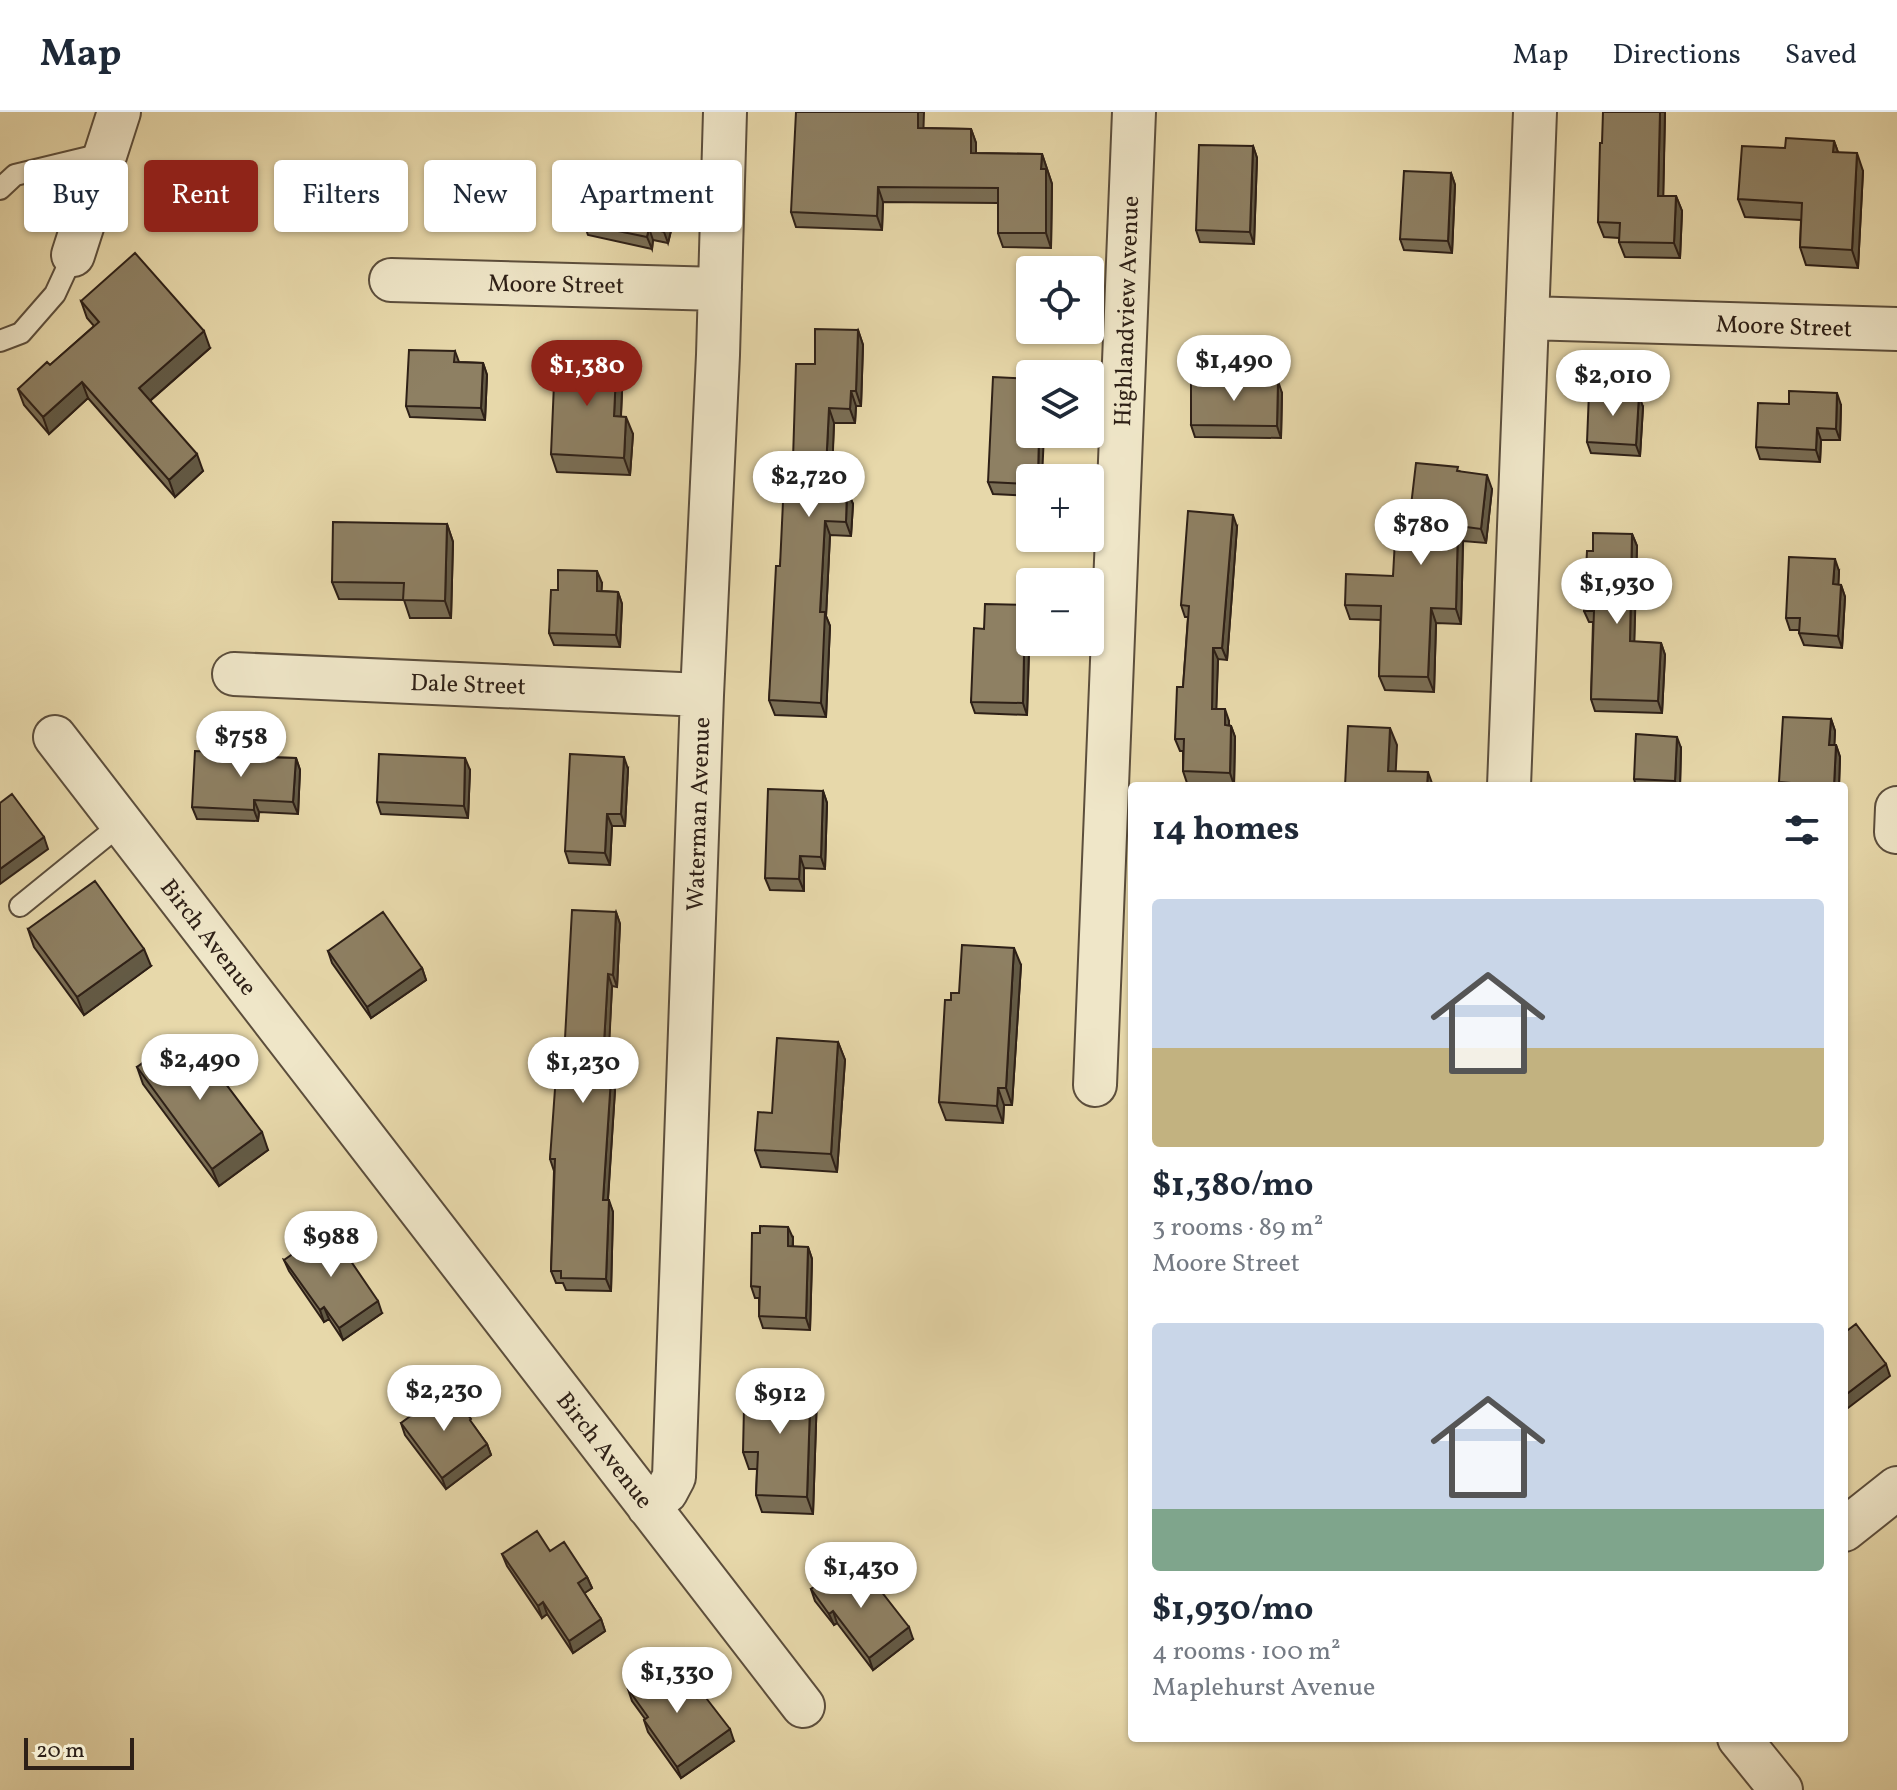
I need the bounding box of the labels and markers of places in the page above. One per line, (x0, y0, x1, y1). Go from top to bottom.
pin: $1,490 (1169, 335, 1299, 403)
pin: $1,380 (522, 340, 652, 408)
pin: $2,010 (1548, 350, 1678, 418)
pin: $2,720 (744, 451, 874, 519)
pin: $780 (1374, 499, 1468, 567)
pin: $1,930 (1552, 558, 1682, 626)
pin: $758 (194, 711, 288, 779)
pin: $2,490 (135, 1034, 265, 1102)
pin: $1,230 (518, 1037, 648, 1105)
pin: $988 (284, 1211, 378, 1279)
pin: $2,230 (379, 1365, 509, 1433)
pin: $912 (733, 1368, 827, 1436)
pin: $1,430 (796, 1542, 926, 1610)
pin: $1,330 (612, 1647, 742, 1715)

